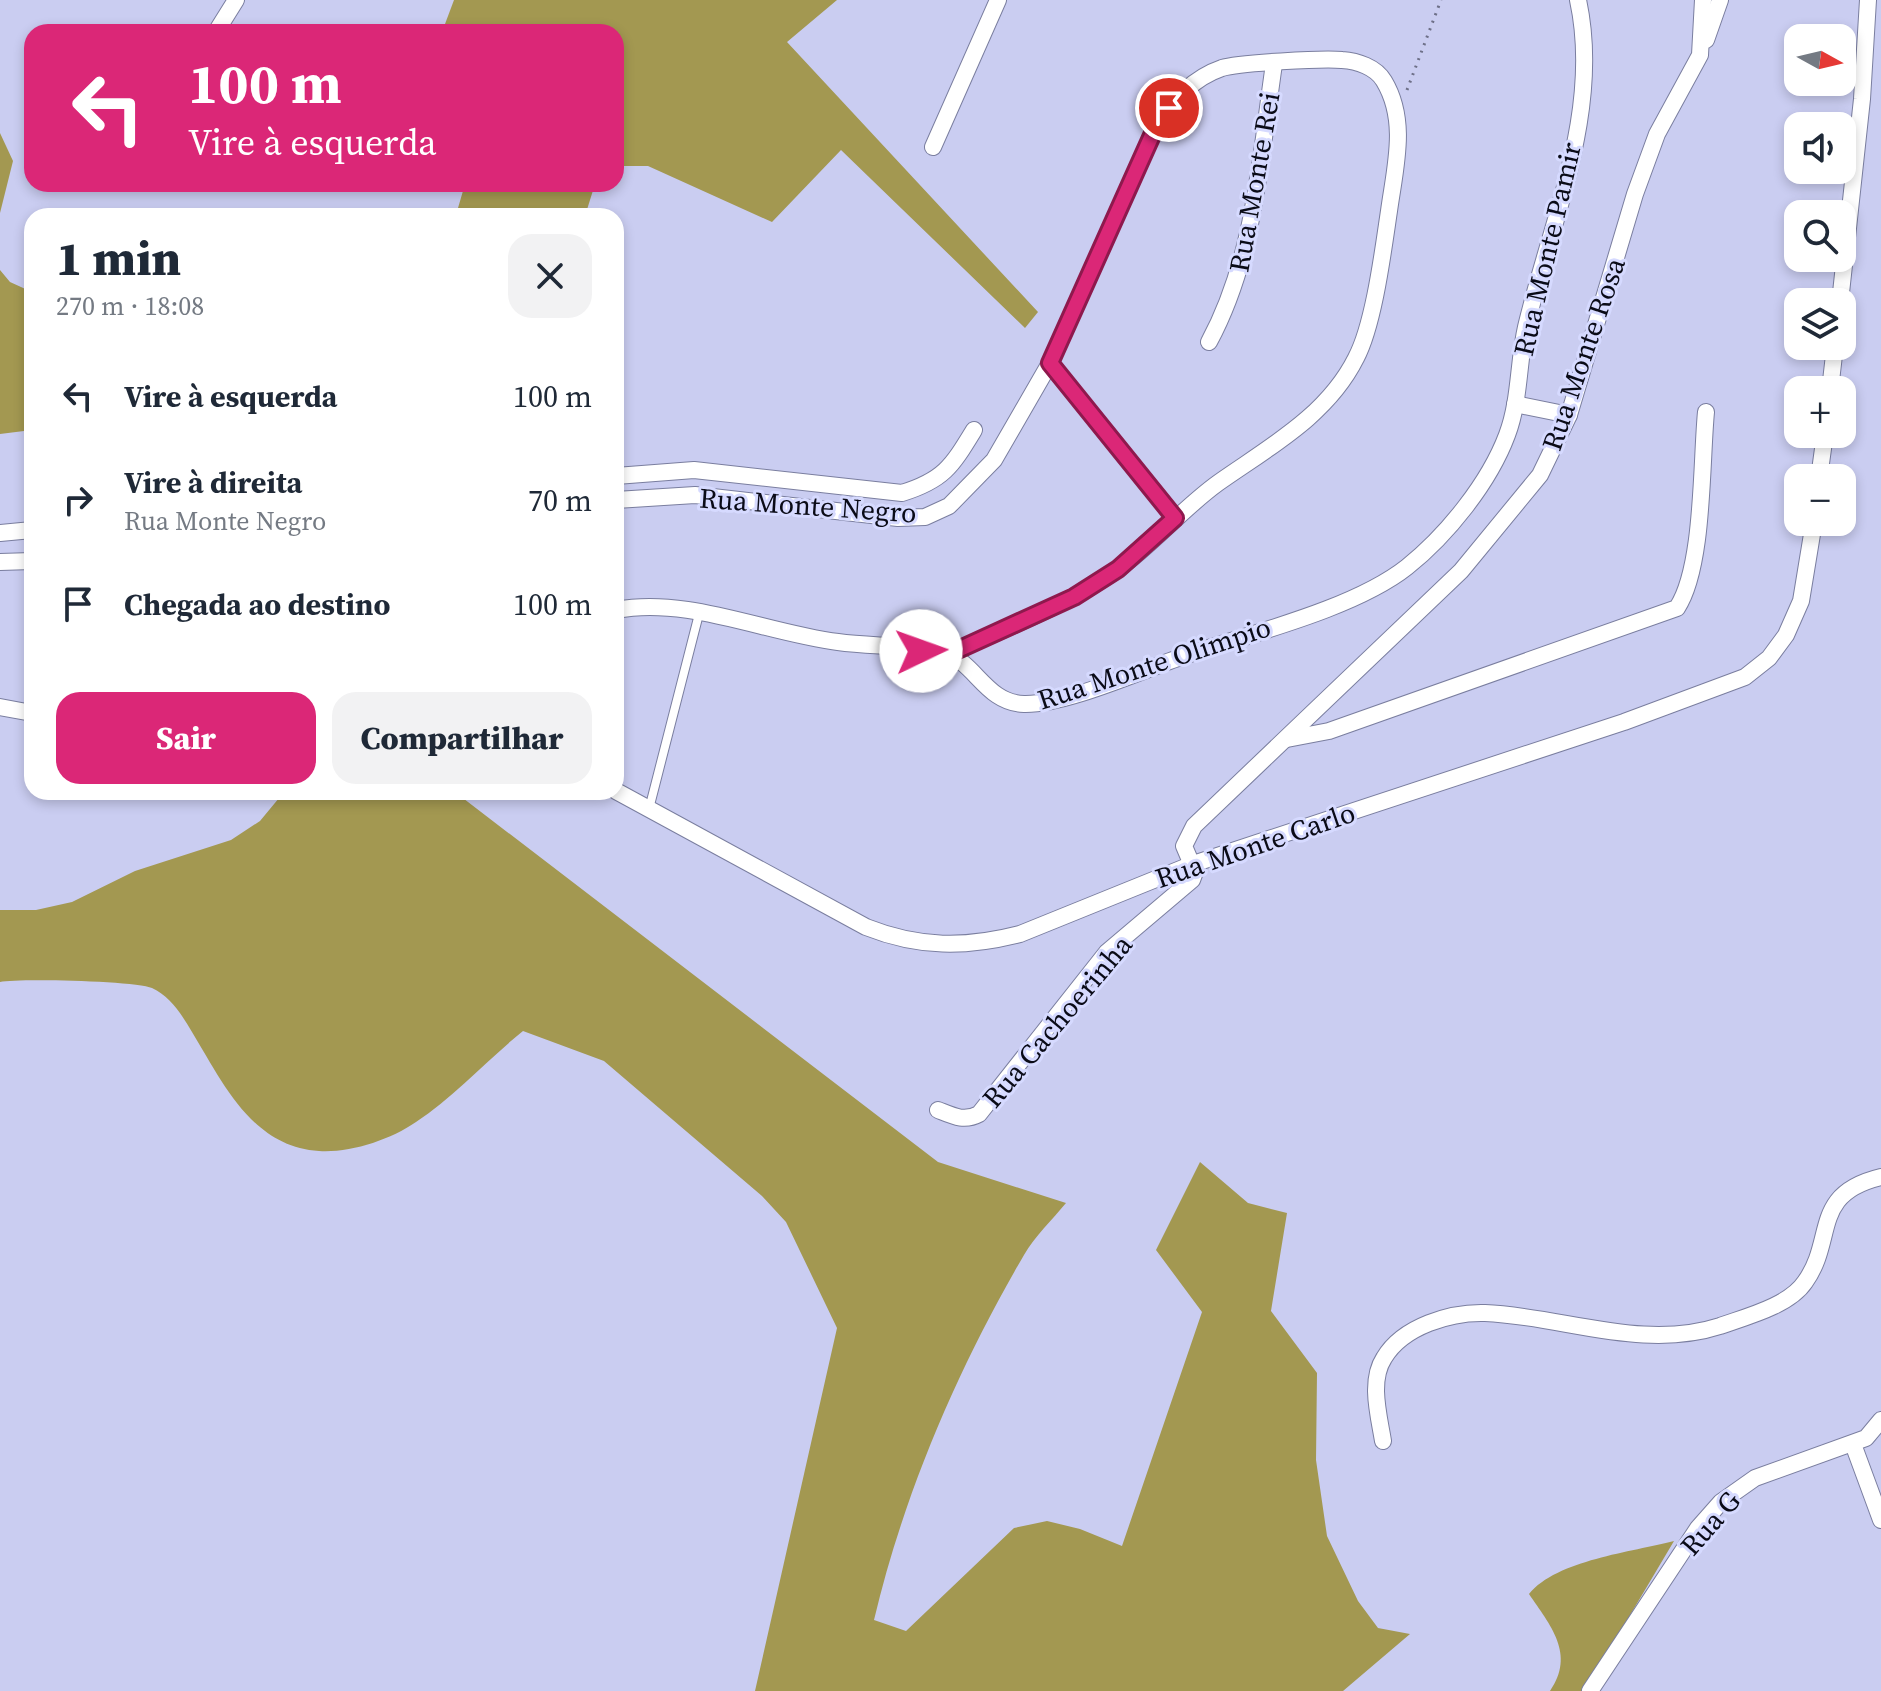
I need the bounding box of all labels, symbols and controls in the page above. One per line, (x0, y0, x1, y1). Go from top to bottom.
north arrow (1784, 24, 1856, 96)
map controls (1784, 24, 1856, 536)
text: 100 m (188, 45, 342, 122)
icon: left (56, 56, 160, 160)
pin (1135, 74, 1203, 142)
icon: arrive (1147, 86, 1191, 130)
street label: Rua Monte Rei (1219, 89, 1289, 275)
button: sound (1784, 112, 1856, 184)
text: Vire à esquerda (188, 118, 437, 167)
street label: Rua Monte Pamir (1504, 138, 1590, 359)
button: search (1784, 200, 1856, 272)
text: 1 min (56, 225, 181, 291)
button: close (508, 234, 592, 318)
street label: Rua Monte Rosa (1532, 252, 1634, 455)
text: 270 m · 18:08 (56, 288, 204, 324)
button: layers (1784, 288, 1856, 360)
icon: left (56, 374, 100, 418)
text: Vire à esquerda (124, 376, 337, 417)
text: 100 m (513, 376, 592, 417)
button: + (1784, 376, 1856, 448)
text: Vire à direita (124, 462, 303, 503)
button: − (1784, 464, 1856, 536)
icon: right (56, 478, 100, 522)
street label: Rua Monte Negro (698, 478, 918, 532)
text: 70 m (528, 480, 592, 521)
text: Rua Monte Negro (124, 503, 326, 539)
icon: arrive (56, 582, 100, 626)
text: Chegada ao destino (124, 584, 390, 625)
text: 100 m (513, 584, 592, 625)
street label: Rua Monte Olimpio (1033, 607, 1275, 719)
position arrow (879, 609, 963, 693)
button: Sair (56, 692, 316, 784)
button: Compartilhar (332, 692, 592, 784)
street label: Rua Monte Carlo (1150, 793, 1360, 897)
street label: Rua Cachoerinha (973, 926, 1141, 1116)
street label: Rua G (1671, 1483, 1749, 1563)

